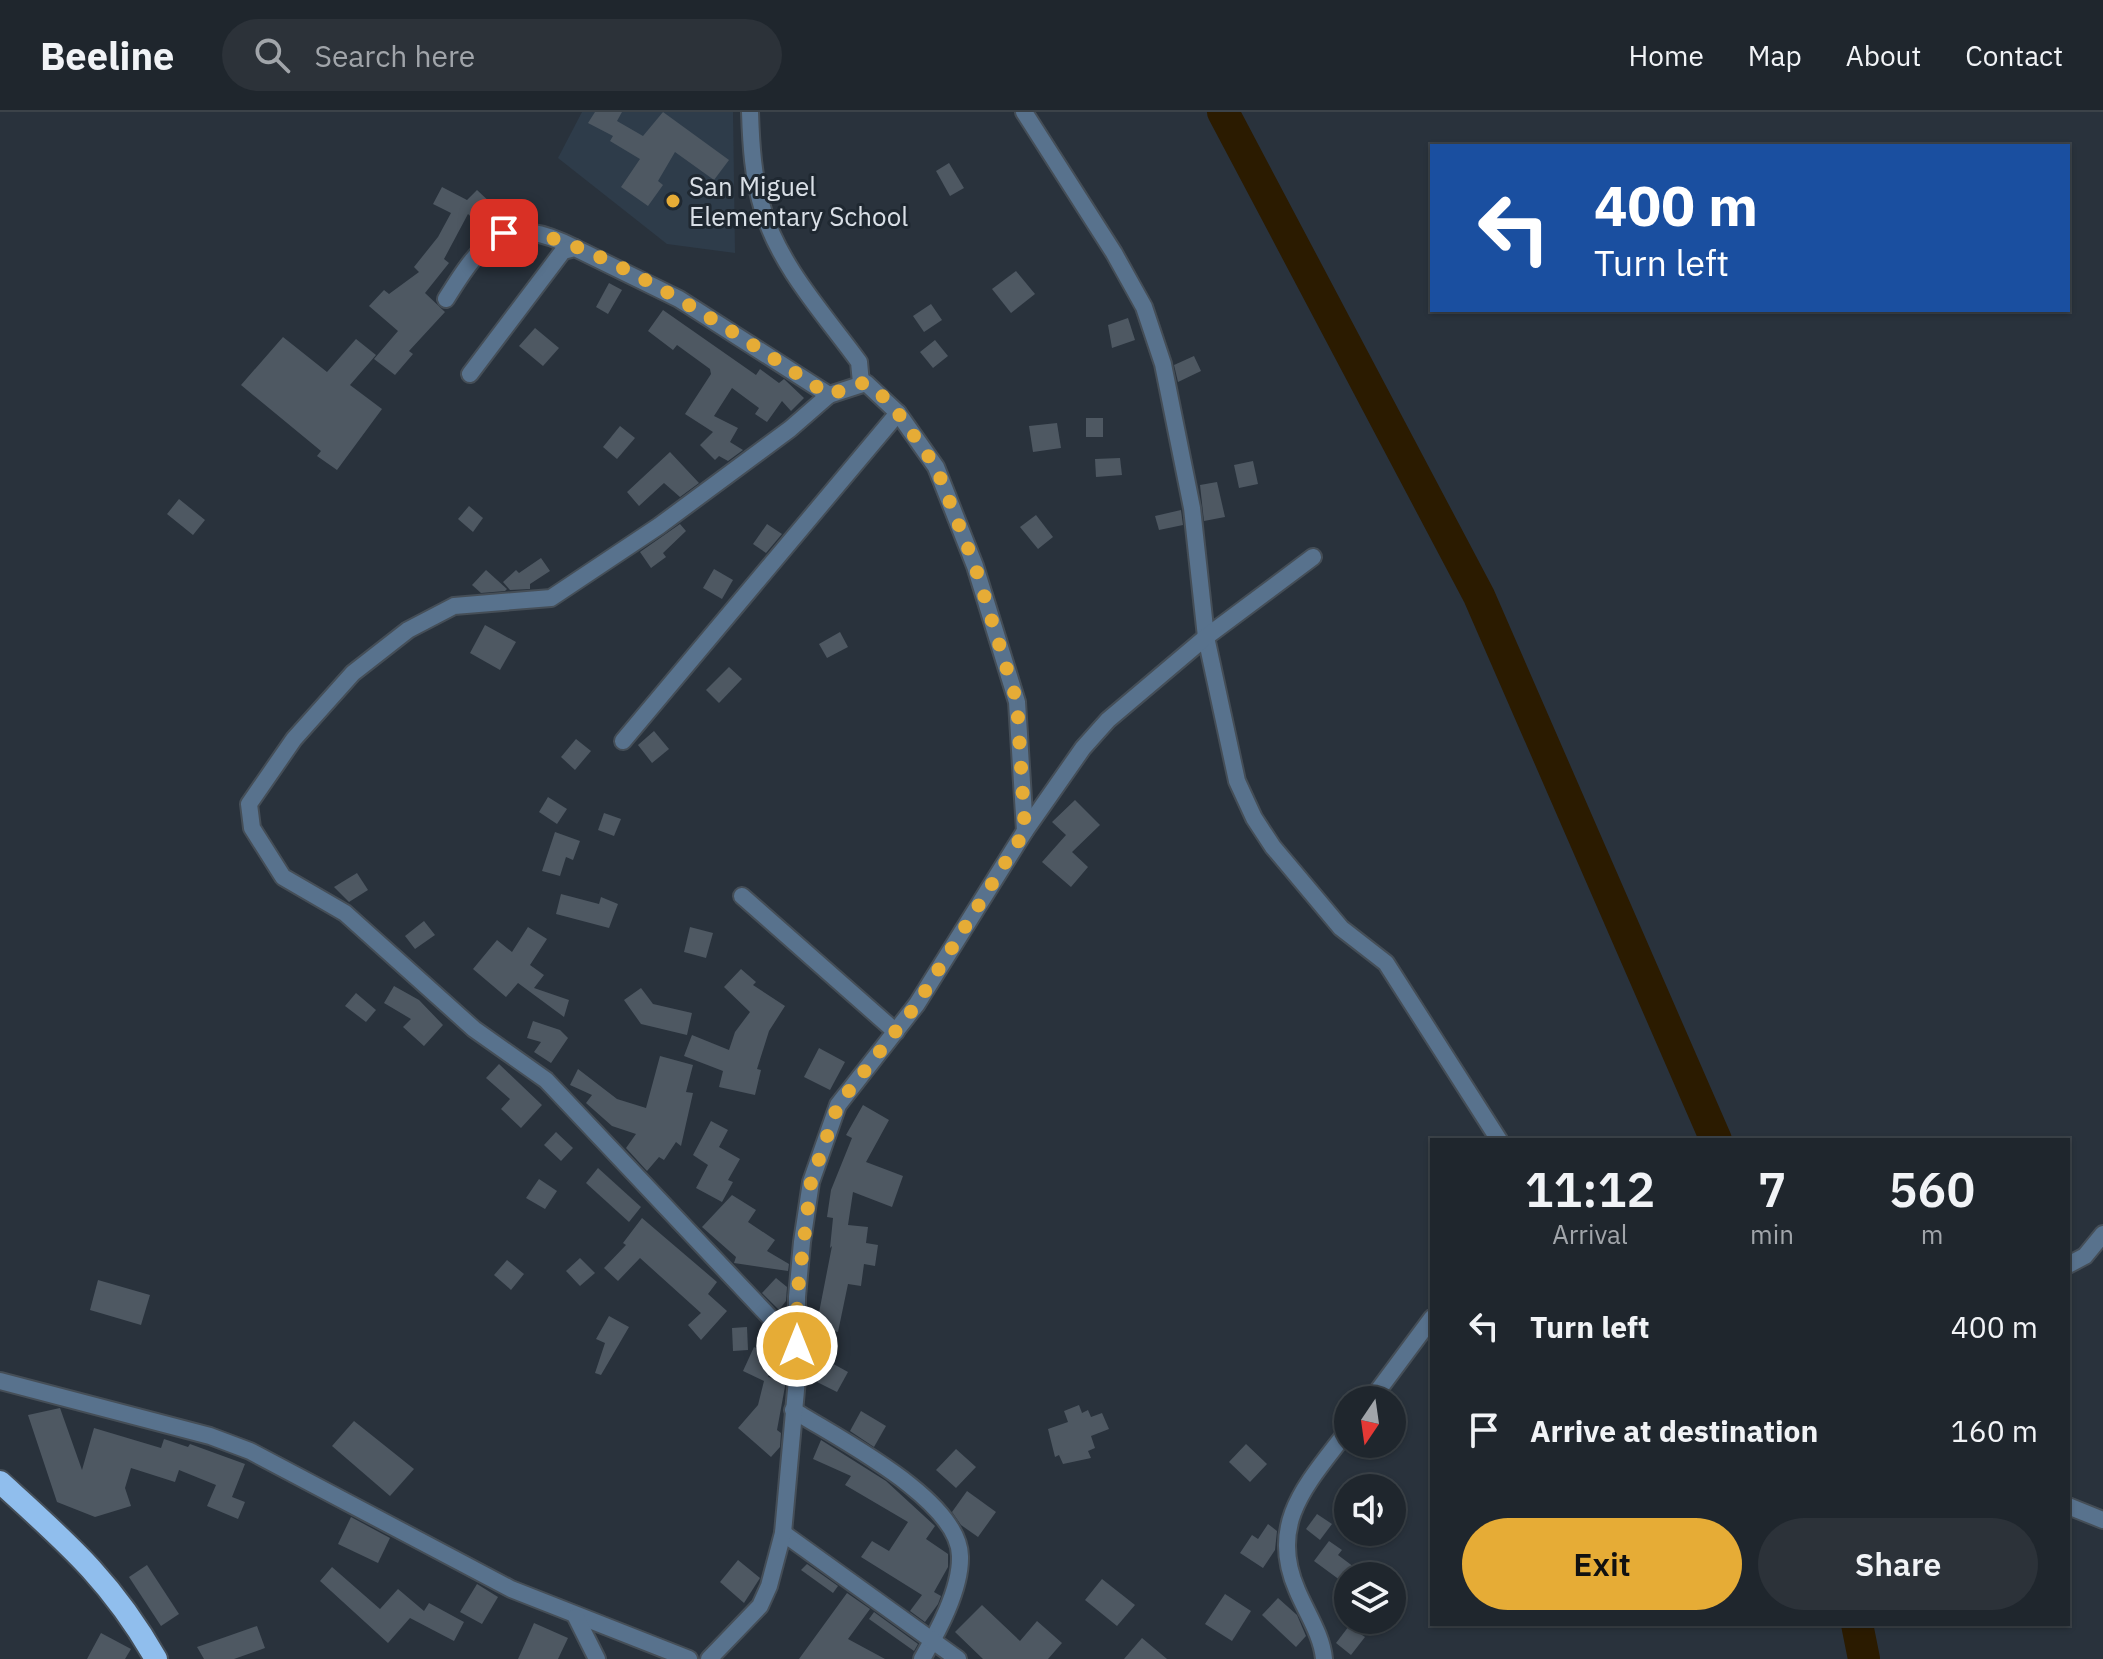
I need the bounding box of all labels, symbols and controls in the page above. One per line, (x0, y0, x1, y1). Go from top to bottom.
search box (222, 19, 782, 91)
text: Beeline (40, 31, 174, 80)
icon: search (250, 33, 294, 77)
text: Search here (314, 36, 475, 75)
text: Home (1628, 37, 1704, 74)
text: Map (1748, 37, 1802, 74)
text: About (1846, 37, 1921, 74)
text: Contact (1965, 37, 2063, 74)
place label: San Miguel Elementary School (689, 169, 908, 233)
text: 400 m (1594, 169, 1758, 241)
icon: left (1462, 176, 1566, 280)
marker: San Miguel Elementary School (664, 192, 682, 210)
pin (470, 199, 538, 267)
icon: arrive (482, 211, 526, 255)
text: Turn left (1594, 239, 1729, 286)
text: 11:12 (1525, 1158, 1655, 1220)
text: 7 (1758, 1158, 1786, 1220)
text: 560 (1889, 1158, 1975, 1220)
text: Arrival (1552, 1217, 1628, 1251)
text: min (1750, 1217, 1794, 1251)
text: m (1921, 1217, 1943, 1251)
position arrow (755, 1304, 839, 1388)
icon: left (1462, 1304, 1506, 1348)
text: Turn left (1530, 1307, 1649, 1346)
text: 400 m (1951, 1307, 2038, 1346)
north arrow (1334, 1386, 1406, 1458)
map controls (1334, 1386, 1406, 1634)
icon: arrive (1462, 1408, 1506, 1452)
text: Arrive at destination (1530, 1411, 1818, 1450)
text: 160 m (1951, 1411, 2038, 1450)
button: sound (1334, 1474, 1406, 1546)
button: Exit (1462, 1518, 1742, 1610)
button: Share (1758, 1518, 2038, 1610)
button: layers (1334, 1562, 1406, 1634)

